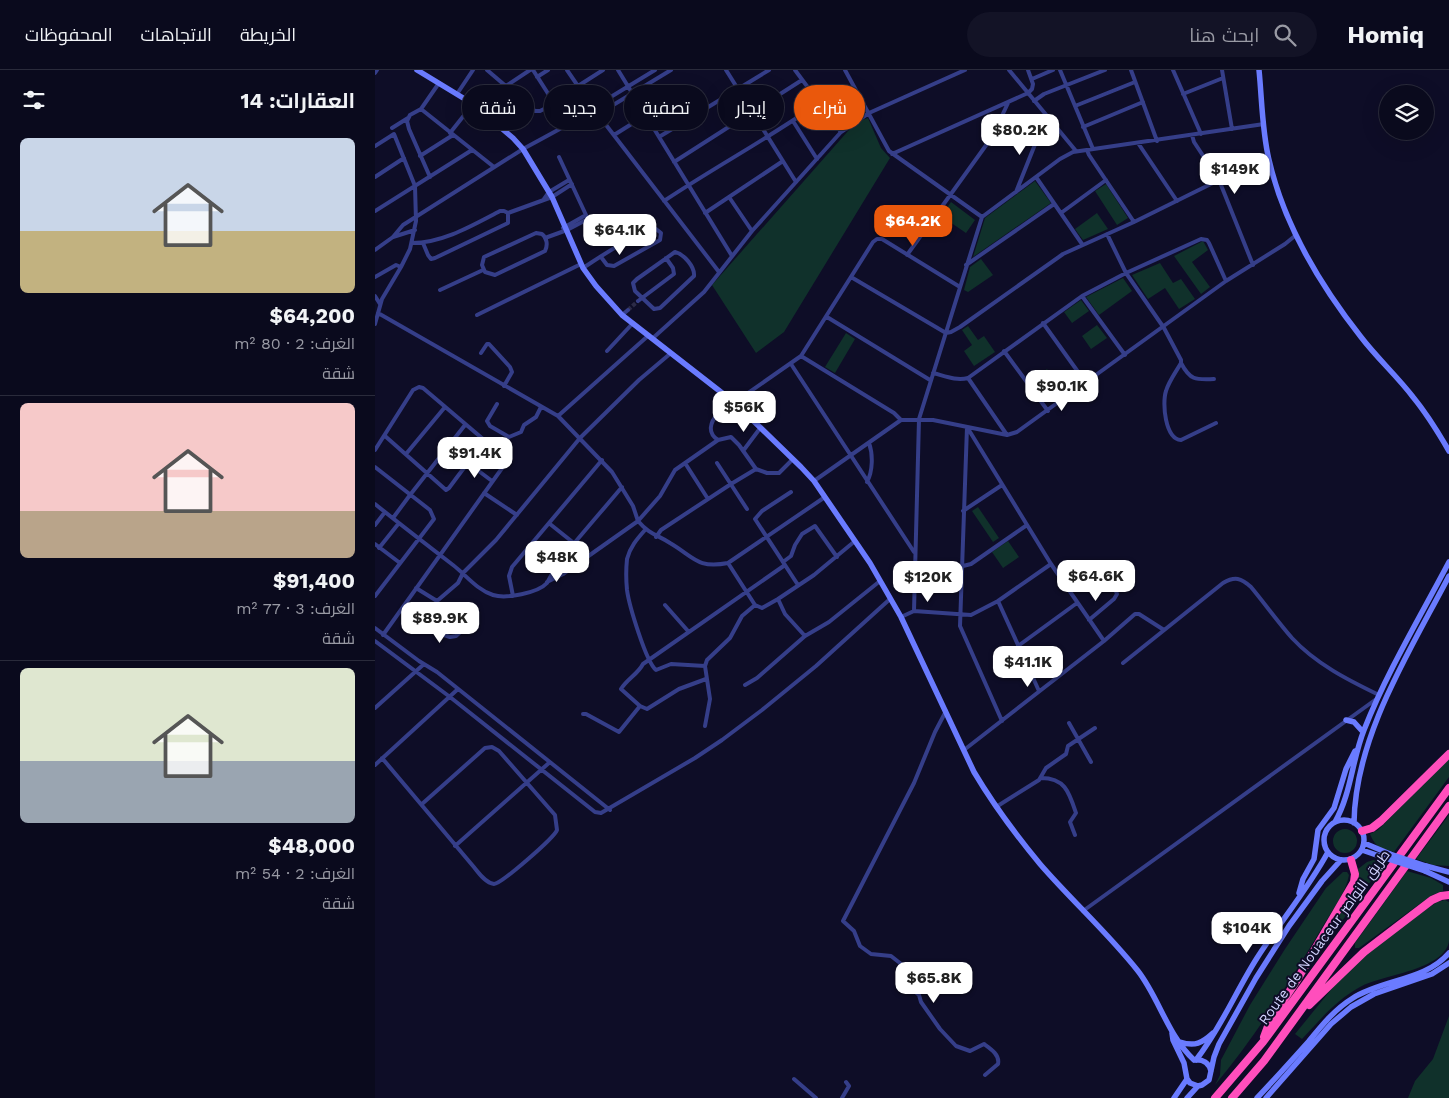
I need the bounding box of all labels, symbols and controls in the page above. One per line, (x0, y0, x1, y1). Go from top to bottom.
search box (967, 12, 1317, 57)
icon: search (1271, 21, 1299, 49)
text: Homiq (1347, 21, 1424, 49)
text: المحفوظات (25, 24, 113, 45)
text: الاتجاهات (141, 24, 212, 45)
text: الخريطة (240, 24, 296, 45)
text: ابحث هنا (1189, 24, 1259, 47)
chip: شقة (462, 85, 534, 130)
chip: جديد (544, 85, 614, 130)
chip: تصفية (624, 85, 708, 130)
chip: إيجار (718, 85, 784, 130)
chip: شراء (794, 85, 865, 130)
map controls (1379, 85, 1434, 140)
button: layers (1379, 85, 1434, 140)
icon: filters (20, 86, 48, 114)
text: العقارات: 14 (241, 88, 355, 113)
pin: $80.2K (979, 114, 1061, 156)
text: $80.2K (992, 120, 1048, 139)
pin: $149K (1200, 152, 1270, 195)
text: $149K (1211, 159, 1259, 178)
icon: home (143, 170, 233, 260)
pin: $64.2K (872, 204, 954, 247)
text: $64.2K (885, 211, 941, 230)
pin: $64.1K (579, 214, 661, 256)
text: $64.1K (594, 220, 646, 239)
text: $64,200 (269, 303, 355, 328)
text: الغرف: 2 · 80 m² (234, 334, 355, 353)
text: شقة (322, 364, 355, 383)
pin: $90.1K (1021, 370, 1103, 412)
text: $90.1K (1036, 376, 1088, 395)
pin: $56K (714, 390, 774, 433)
text: $56K (724, 397, 764, 416)
icon: home (143, 436, 233, 526)
pin: $91.4K (434, 436, 516, 479)
text: $91.4K (448, 443, 502, 462)
pin: $48K (527, 540, 587, 583)
text: $48K (536, 547, 578, 566)
pin: $120K (893, 560, 963, 603)
pin: $64.6K (1055, 560, 1137, 602)
text: $64.6K (1068, 566, 1124, 585)
text: $120K (904, 567, 952, 586)
text: $91,400 (273, 568, 355, 593)
text: الغرف: 3 · 77 m² (236, 599, 355, 618)
pin: $89.9K (399, 602, 481, 644)
text: $89.9K (412, 608, 468, 627)
text: شقة (322, 629, 355, 648)
pin: $41.1K (987, 646, 1069, 688)
text: $41.1K (1004, 652, 1052, 671)
icon: home (143, 701, 233, 791)
text: $48,000 (268, 833, 355, 858)
street label: Route de Nouaceur طريق النواصر (1255, 847, 1394, 1028)
text: الغرف: 2 · 54 m² (235, 864, 355, 883)
text: شقة (322, 894, 355, 913)
pin: $104K (1212, 912, 1282, 954)
text: $104K (1223, 918, 1271, 937)
pin: $65.8K (893, 962, 975, 1004)
text: $65.8K (906, 968, 962, 987)

